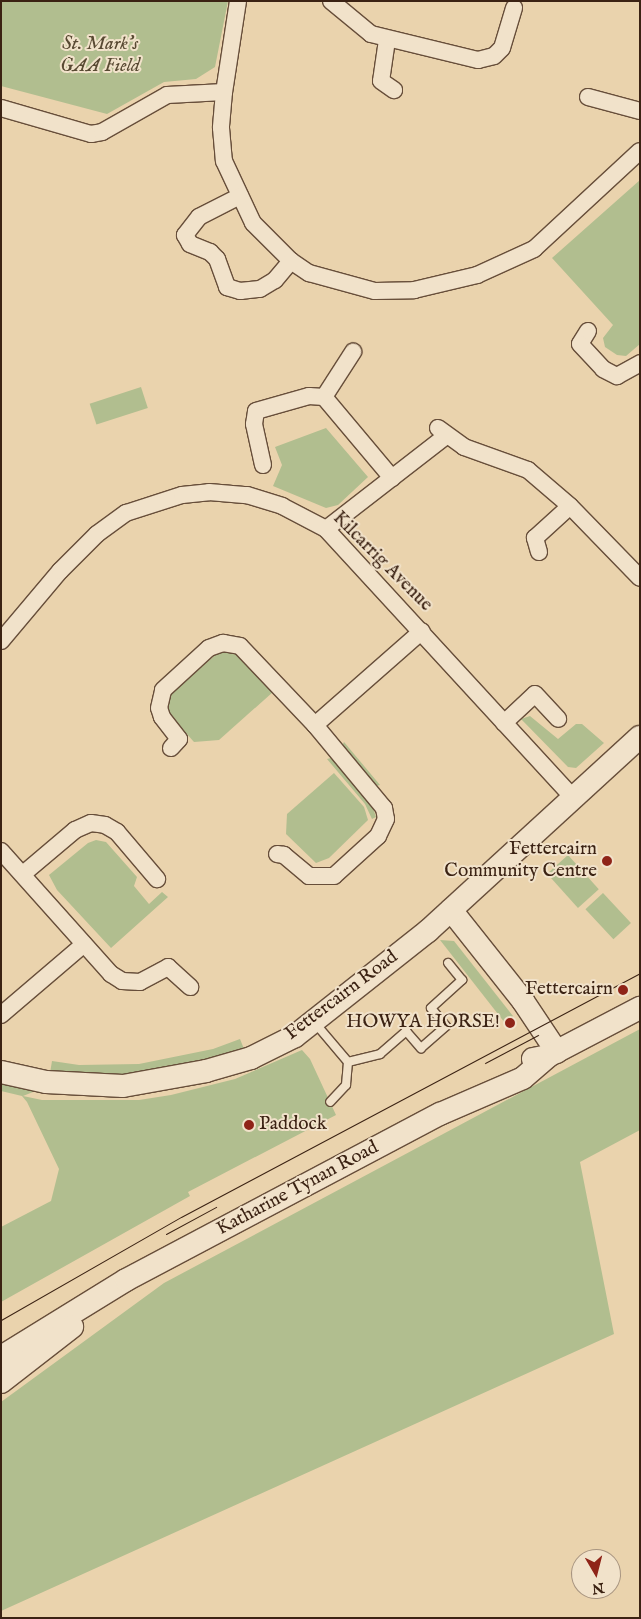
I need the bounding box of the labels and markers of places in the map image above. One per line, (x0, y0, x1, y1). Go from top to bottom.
place label: Fettercairn Community Centre (444, 839, 597, 883)
marker: Fettercairn Community Centre (601, 855, 613, 867)
place label: Fettercairn (525, 979, 613, 1001)
marker: Fettercairn (617, 984, 629, 996)
place label: HOWYA HORSE! (346, 1012, 500, 1034)
marker: HOWYA HORSE! (504, 1017, 516, 1029)
place label: Paddock (259, 1114, 327, 1136)
marker: Paddock (243, 1119, 255, 1131)

